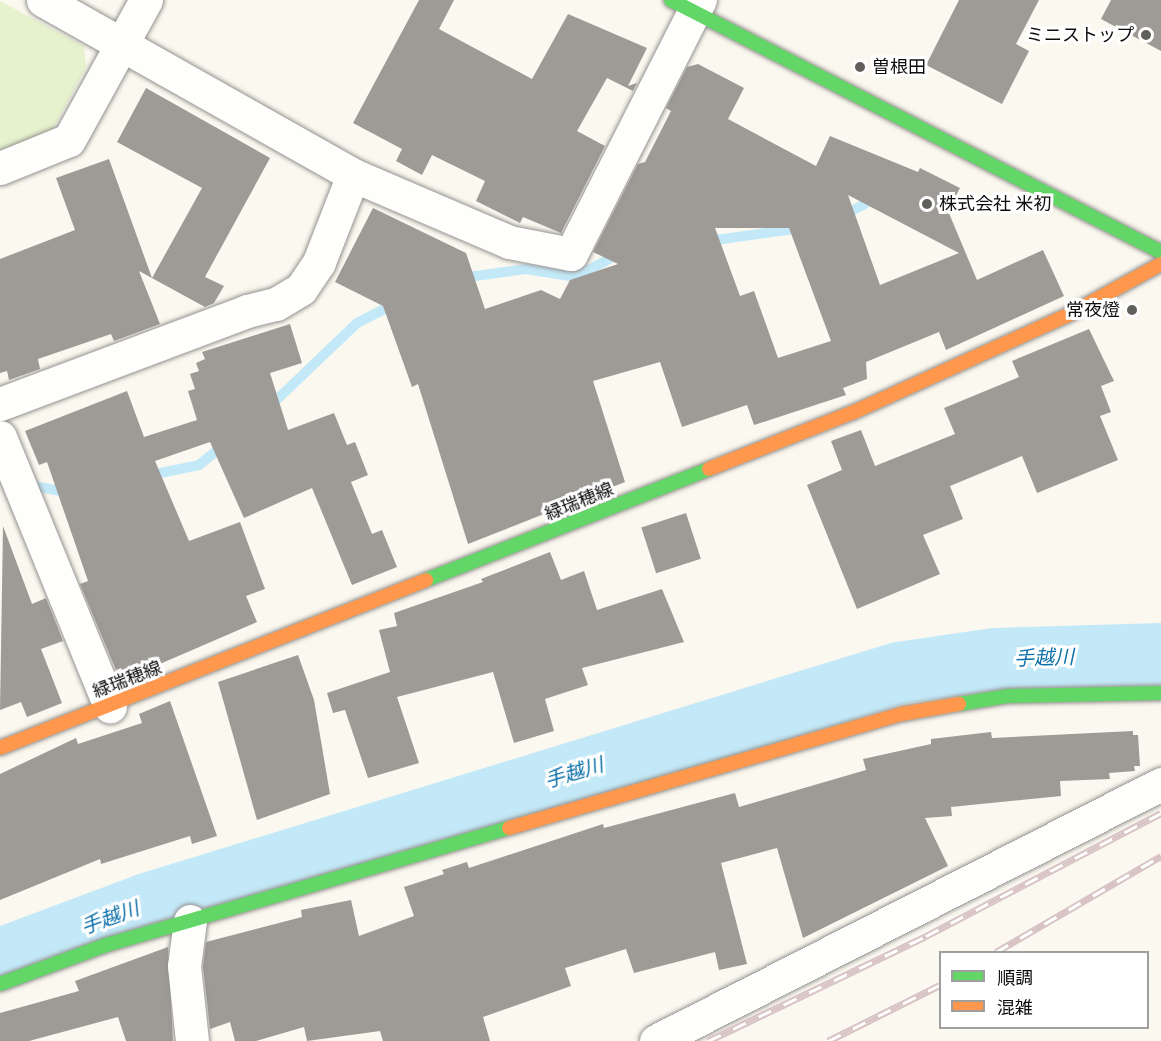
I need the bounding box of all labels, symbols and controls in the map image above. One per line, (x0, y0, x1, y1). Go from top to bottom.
place label: ミニストップ (1026, 24, 1134, 46)
marker: ミニストップ (1139, 28, 1153, 42)
place label: 曽根田 (872, 56, 926, 78)
marker: 曽根田 (853, 60, 867, 74)
place label: 株式会社 米初 (939, 193, 1052, 215)
marker: 株式会社 米初 (920, 197, 934, 211)
place label: 常夜燈 (1066, 299, 1120, 321)
marker: 常夜燈 (1125, 303, 1139, 317)
street label: 緑瑞穂線 (542, 479, 616, 525)
water label: 手越川 (1014, 645, 1074, 671)
street label: 緑瑞穂線 (90, 657, 164, 703)
water label: 手越川 (542, 753, 606, 793)
water label: 手越川 (78, 896, 142, 940)
legend (939, 951, 1149, 1029)
text: 順調 (997, 967, 1033, 988)
text: 混雑 (997, 997, 1033, 1018)

